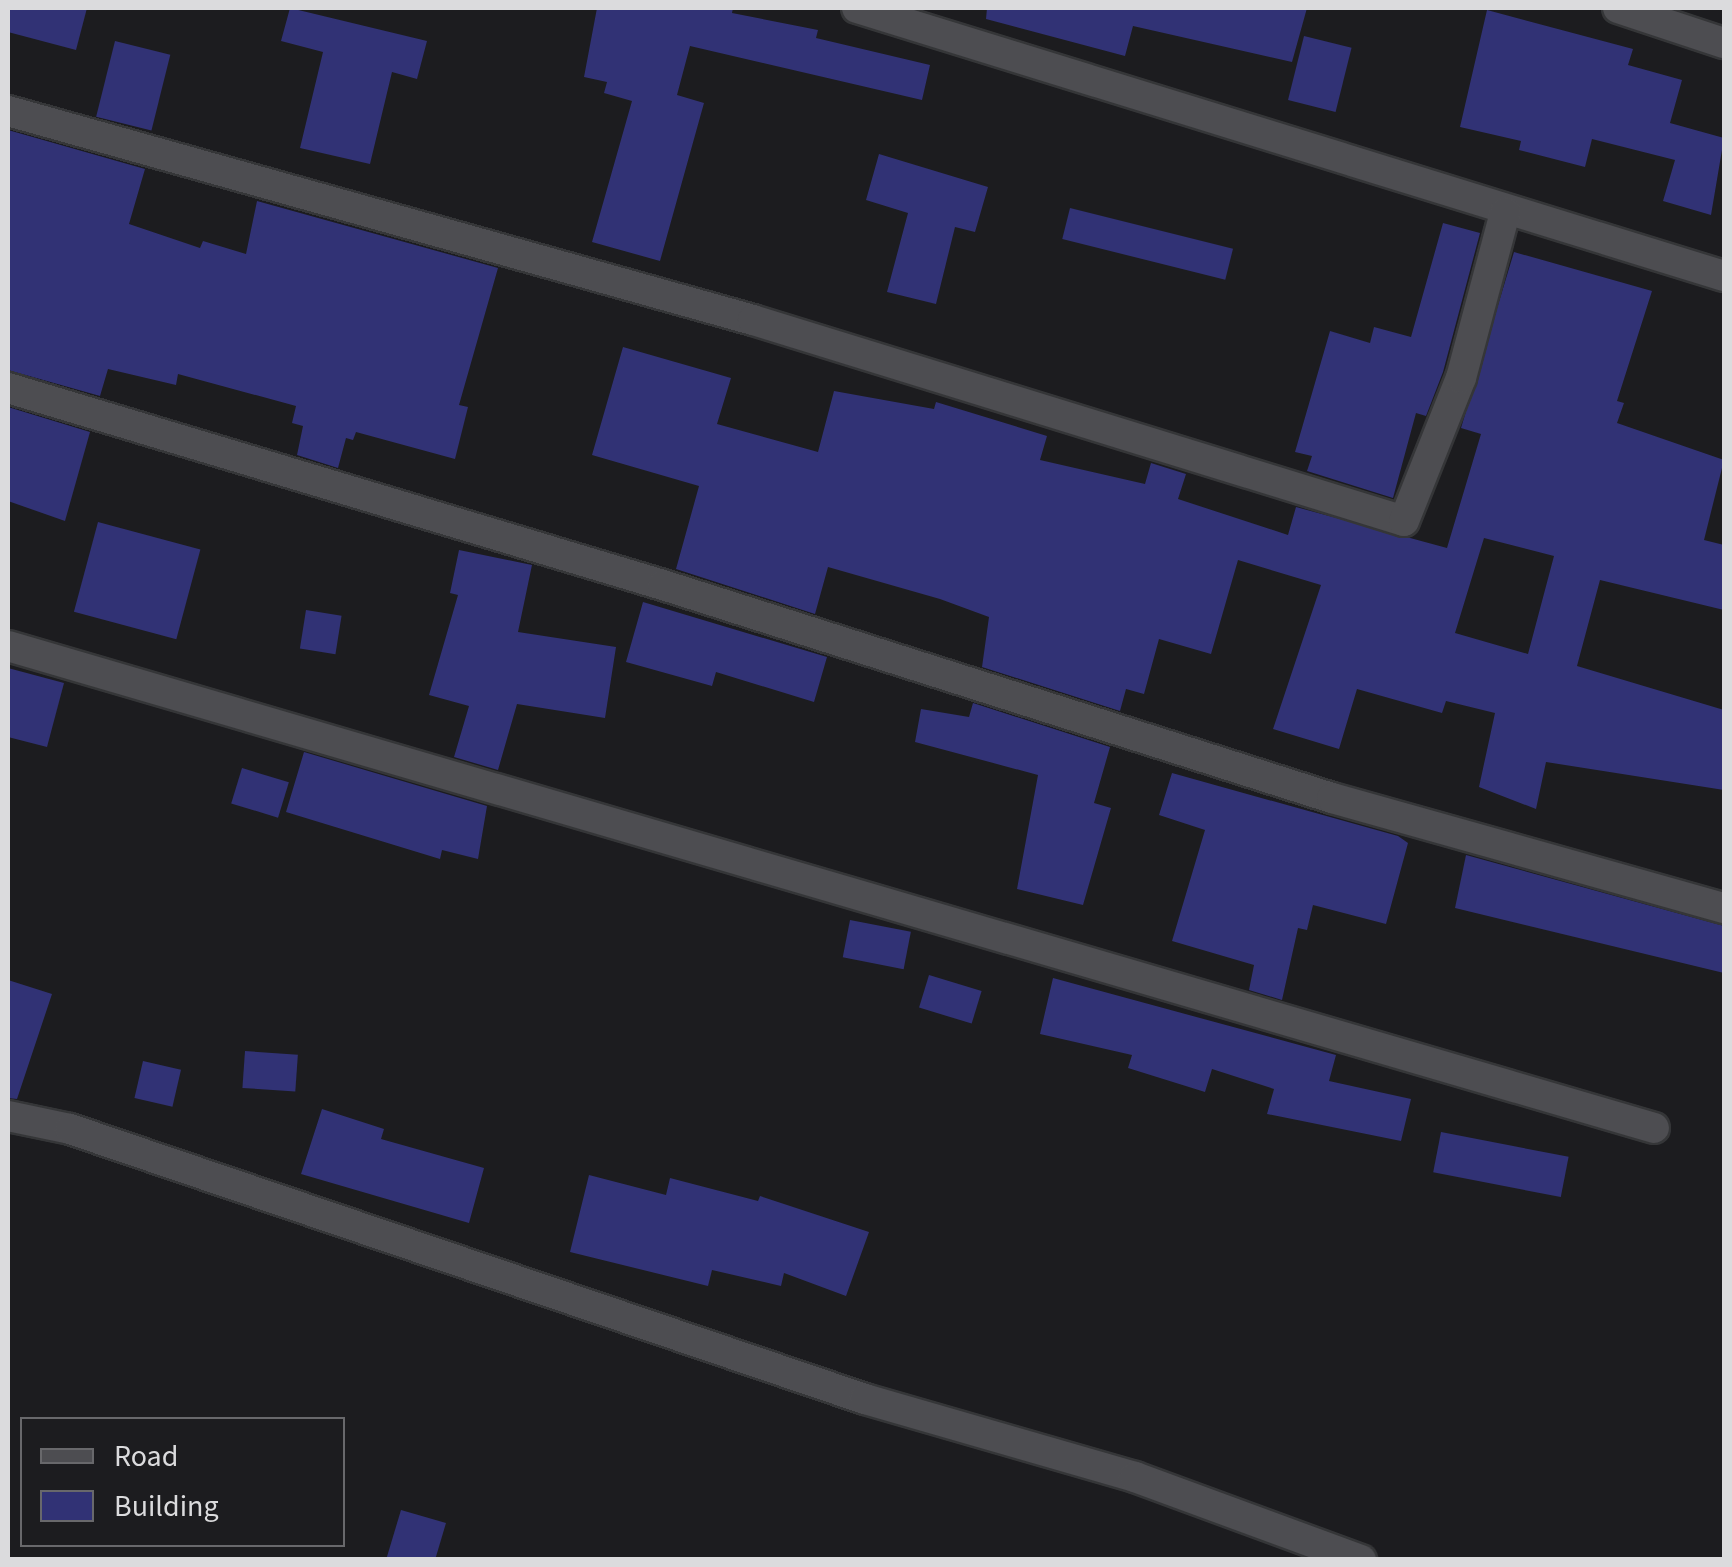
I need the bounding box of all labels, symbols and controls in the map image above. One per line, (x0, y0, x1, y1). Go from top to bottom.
legend (20, 1417, 345, 1547)
text: Road (114, 1435, 178, 1478)
text: Building (114, 1485, 219, 1528)

